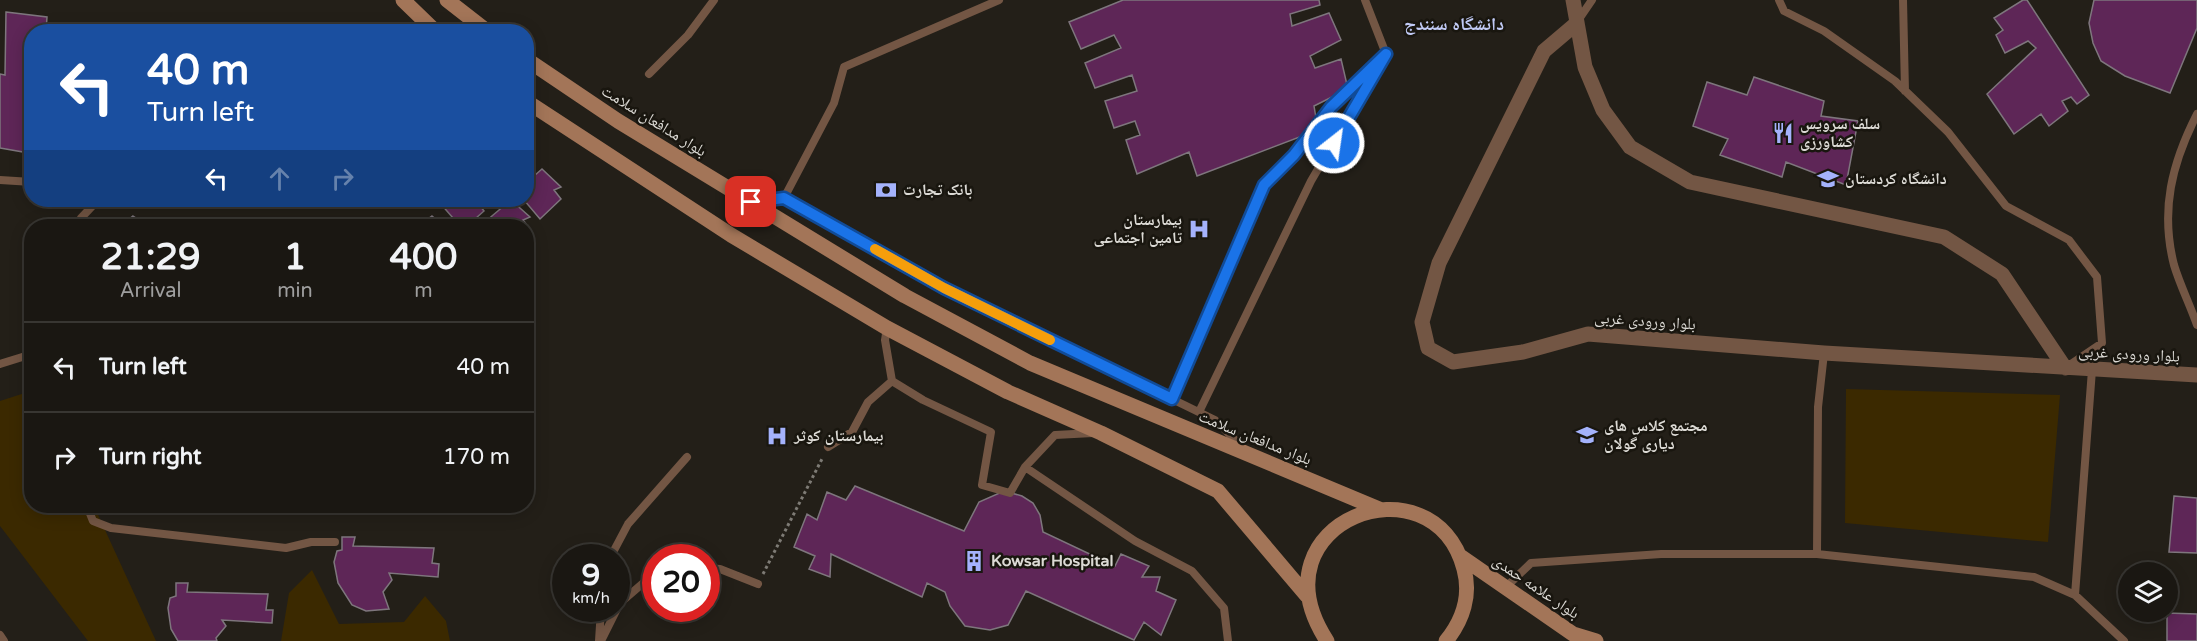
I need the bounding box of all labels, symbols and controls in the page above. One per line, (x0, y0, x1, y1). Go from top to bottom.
district label: دانشگاه سنندج (1404, 13, 1504, 35)
text: 40 m (147, 45, 249, 96)
icon: left (48, 48, 126, 126)
street label: بلوار مدافعان سلامت (598, 81, 710, 161)
text: Turn left (147, 96, 254, 129)
position arrow (1302, 111, 1366, 175)
place label: سلف سرویس کشاورزی (1800, 114, 1880, 152)
restaurant icon: سلف سرویس کشاورزی (1771, 121, 1795, 145)
icon: left (200, 162, 233, 195)
icon: ahead (263, 162, 296, 195)
icon: right (326, 162, 359, 195)
school or university icon: دانشگاه کردستان (1816, 167, 1840, 191)
place label: دانشگاه کردستان (1845, 169, 1947, 189)
pin (725, 176, 776, 227)
bank icon: بانک تجارت (874, 178, 898, 202)
place label: بانک تجارت (903, 180, 972, 200)
icon: arrive (734, 185, 767, 218)
place label: بیمارستان تامین اجتماعی (1094, 210, 1183, 248)
hospital icon: بیمارستان تامین اجتماعی (1187, 217, 1211, 241)
text: 21:29 (101, 236, 201, 279)
text: 1 (284, 236, 306, 279)
text: 400 (389, 236, 457, 279)
text: Arrival (120, 279, 182, 303)
text: min (277, 279, 313, 303)
text: m (414, 279, 433, 303)
street label: بلوار ورودی غربی (1594, 307, 1696, 335)
street label: بلوار ورودی غربی (2078, 341, 2180, 367)
icon: left (48, 351, 81, 384)
text: Turn left (99, 354, 187, 380)
text: 40 m (456, 354, 510, 380)
street label: بلوار مدافعان سلامت (1196, 406, 1314, 470)
place label: مجتمع کلاس های دیاری گولان (1604, 416, 1708, 454)
school or university icon: مجتمع کلاس های دیاری گولان (1575, 423, 1599, 447)
hospital icon: بیمارستان کوثر (765, 424, 789, 448)
place label: بیمارستان کوثر (793, 426, 884, 446)
icon: right (48, 441, 81, 474)
text: Turn right (99, 444, 201, 470)
text: 170 m (443, 444, 510, 470)
speed limit sign: 20 (642, 544, 720, 622)
building icon: Kowsar Hospital (962, 549, 986, 573)
place label: Kowsar Hospital (991, 551, 1113, 571)
street label: بلوار علامه حمدی (1489, 551, 1583, 623)
text: 9 (582, 557, 600, 594)
map controls (2118, 562, 2178, 622)
button: layers (2118, 562, 2178, 622)
text: km/h (572, 589, 610, 607)

